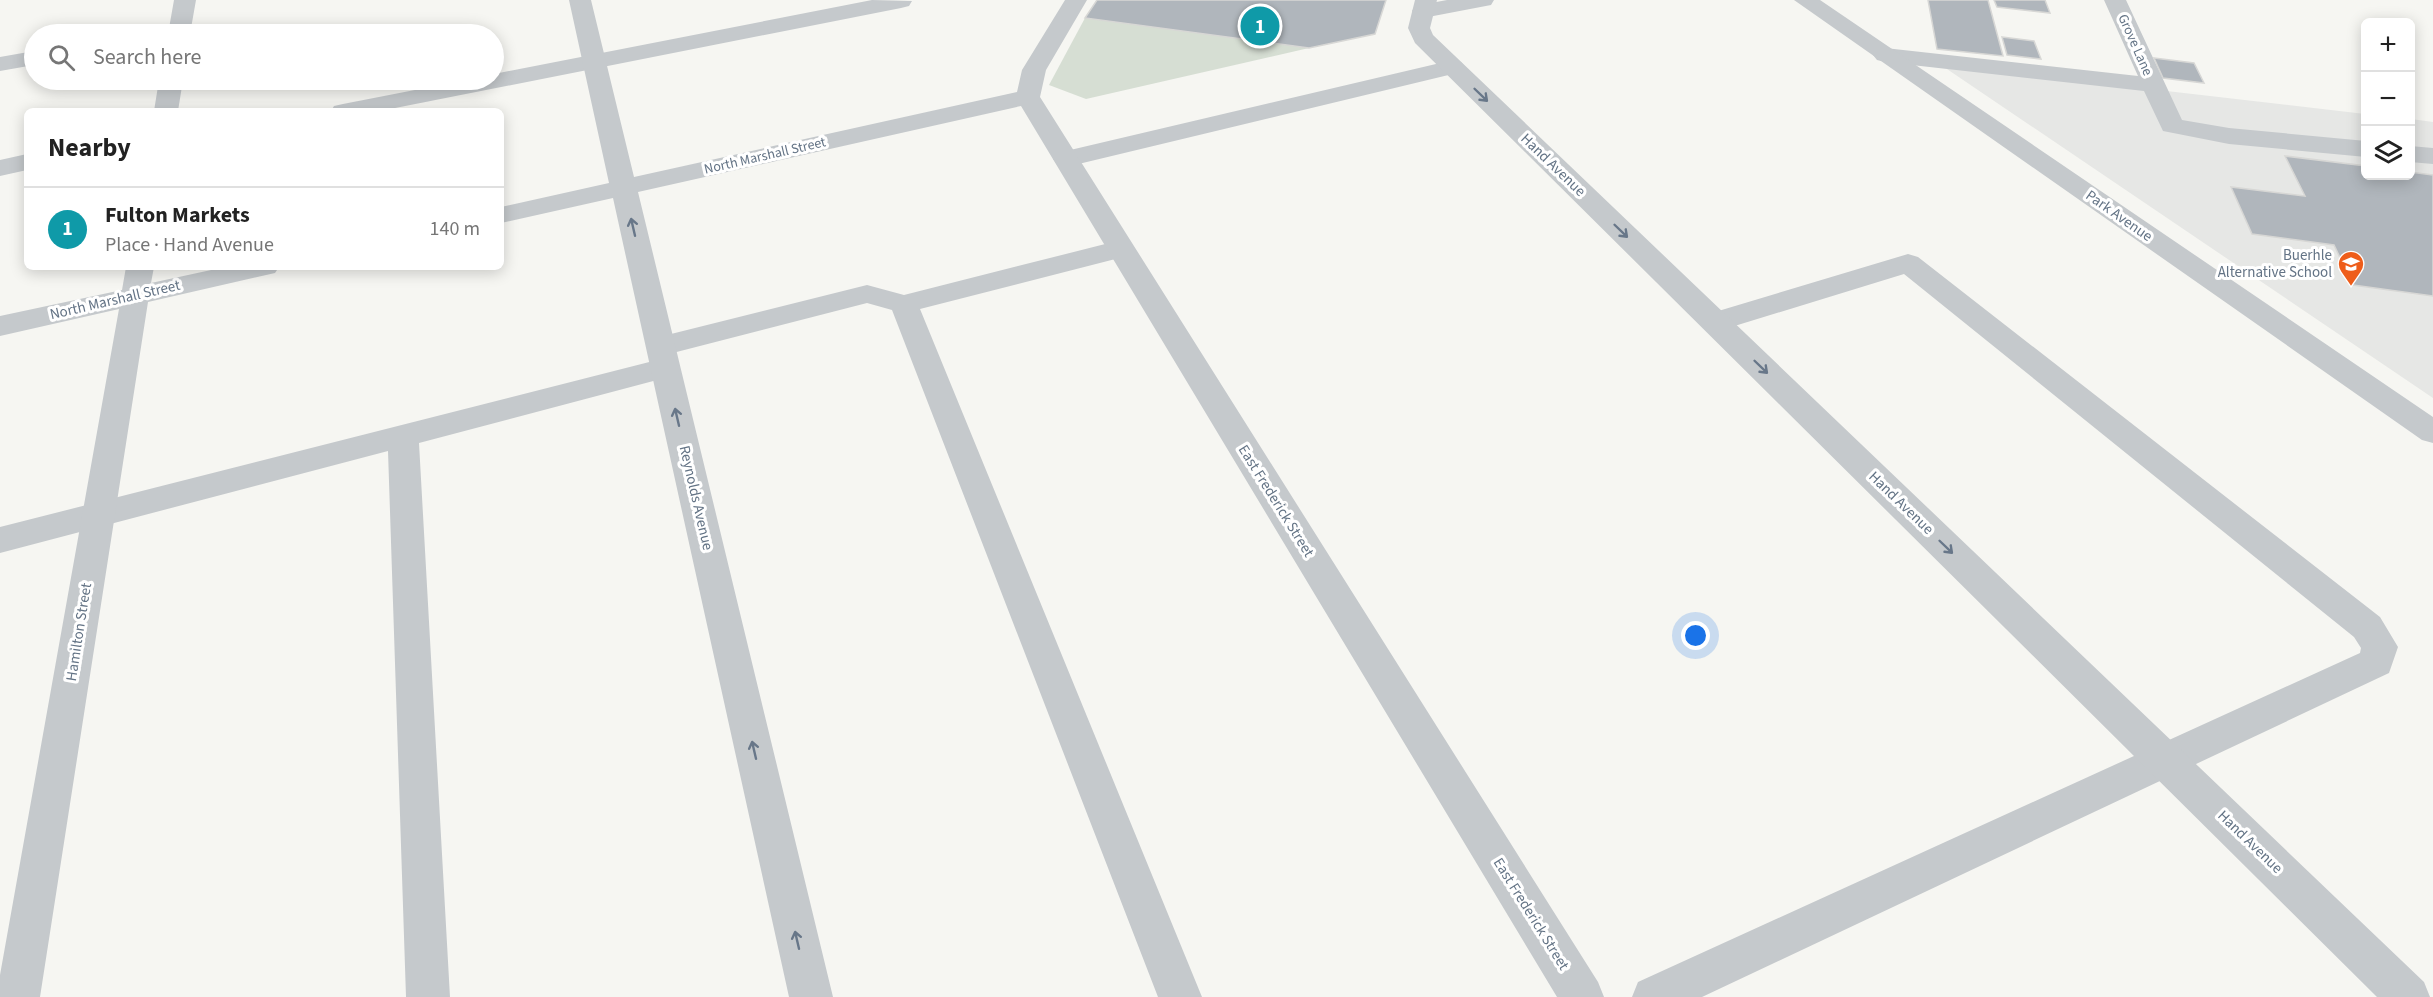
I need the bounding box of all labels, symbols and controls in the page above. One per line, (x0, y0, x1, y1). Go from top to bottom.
pin: 1 (1240, 3, 1280, 48)
street label: Grove Lane (2113, 11, 2157, 79)
map controls (2361, 18, 2415, 180)
button: + (2361, 18, 2415, 72)
search box (24, 24, 504, 90)
icon: search (45, 41, 78, 74)
text: Search here (93, 41, 201, 73)
button: − (2361, 72, 2415, 126)
one-way arrow (1474, 88, 1489, 102)
button: layers (2361, 126, 2415, 180)
text: Nearby (48, 129, 131, 166)
street label: Hand Avenue (1516, 129, 1590, 201)
street label: North Marshall Street (702, 132, 828, 180)
street label: Park Avenue (2081, 185, 2157, 247)
text: Fulton Markets (105, 199, 250, 231)
text: 1 (62, 215, 73, 243)
text: 140 m (430, 215, 480, 243)
one-way arrow (627, 217, 638, 237)
one-way arrow (1613, 224, 1628, 238)
text: Place · Hand Avenue (105, 231, 274, 259)
place label: Buerhle Alternative School (2218, 245, 2332, 283)
school or university icon: Buerhle Alternative School (2336, 249, 2366, 287)
street label: North Marshall Street (48, 275, 182, 325)
one-way arrow (1753, 359, 1768, 374)
one-way arrow (670, 408, 682, 427)
street label: East Frederick Street (1233, 441, 1319, 561)
street label: Reynolds Avenue (674, 444, 718, 552)
street label: Hand Avenue (1864, 467, 1938, 539)
one-way arrow (1938, 539, 1953, 554)
street label: Hamilton Street (61, 581, 97, 683)
your location (1681, 621, 1710, 650)
one-way arrow (747, 741, 759, 760)
street label: Hand Avenue (2213, 806, 2287, 878)
street label: East Frederick Street (1488, 854, 1574, 974)
one-way arrow (791, 931, 803, 950)

